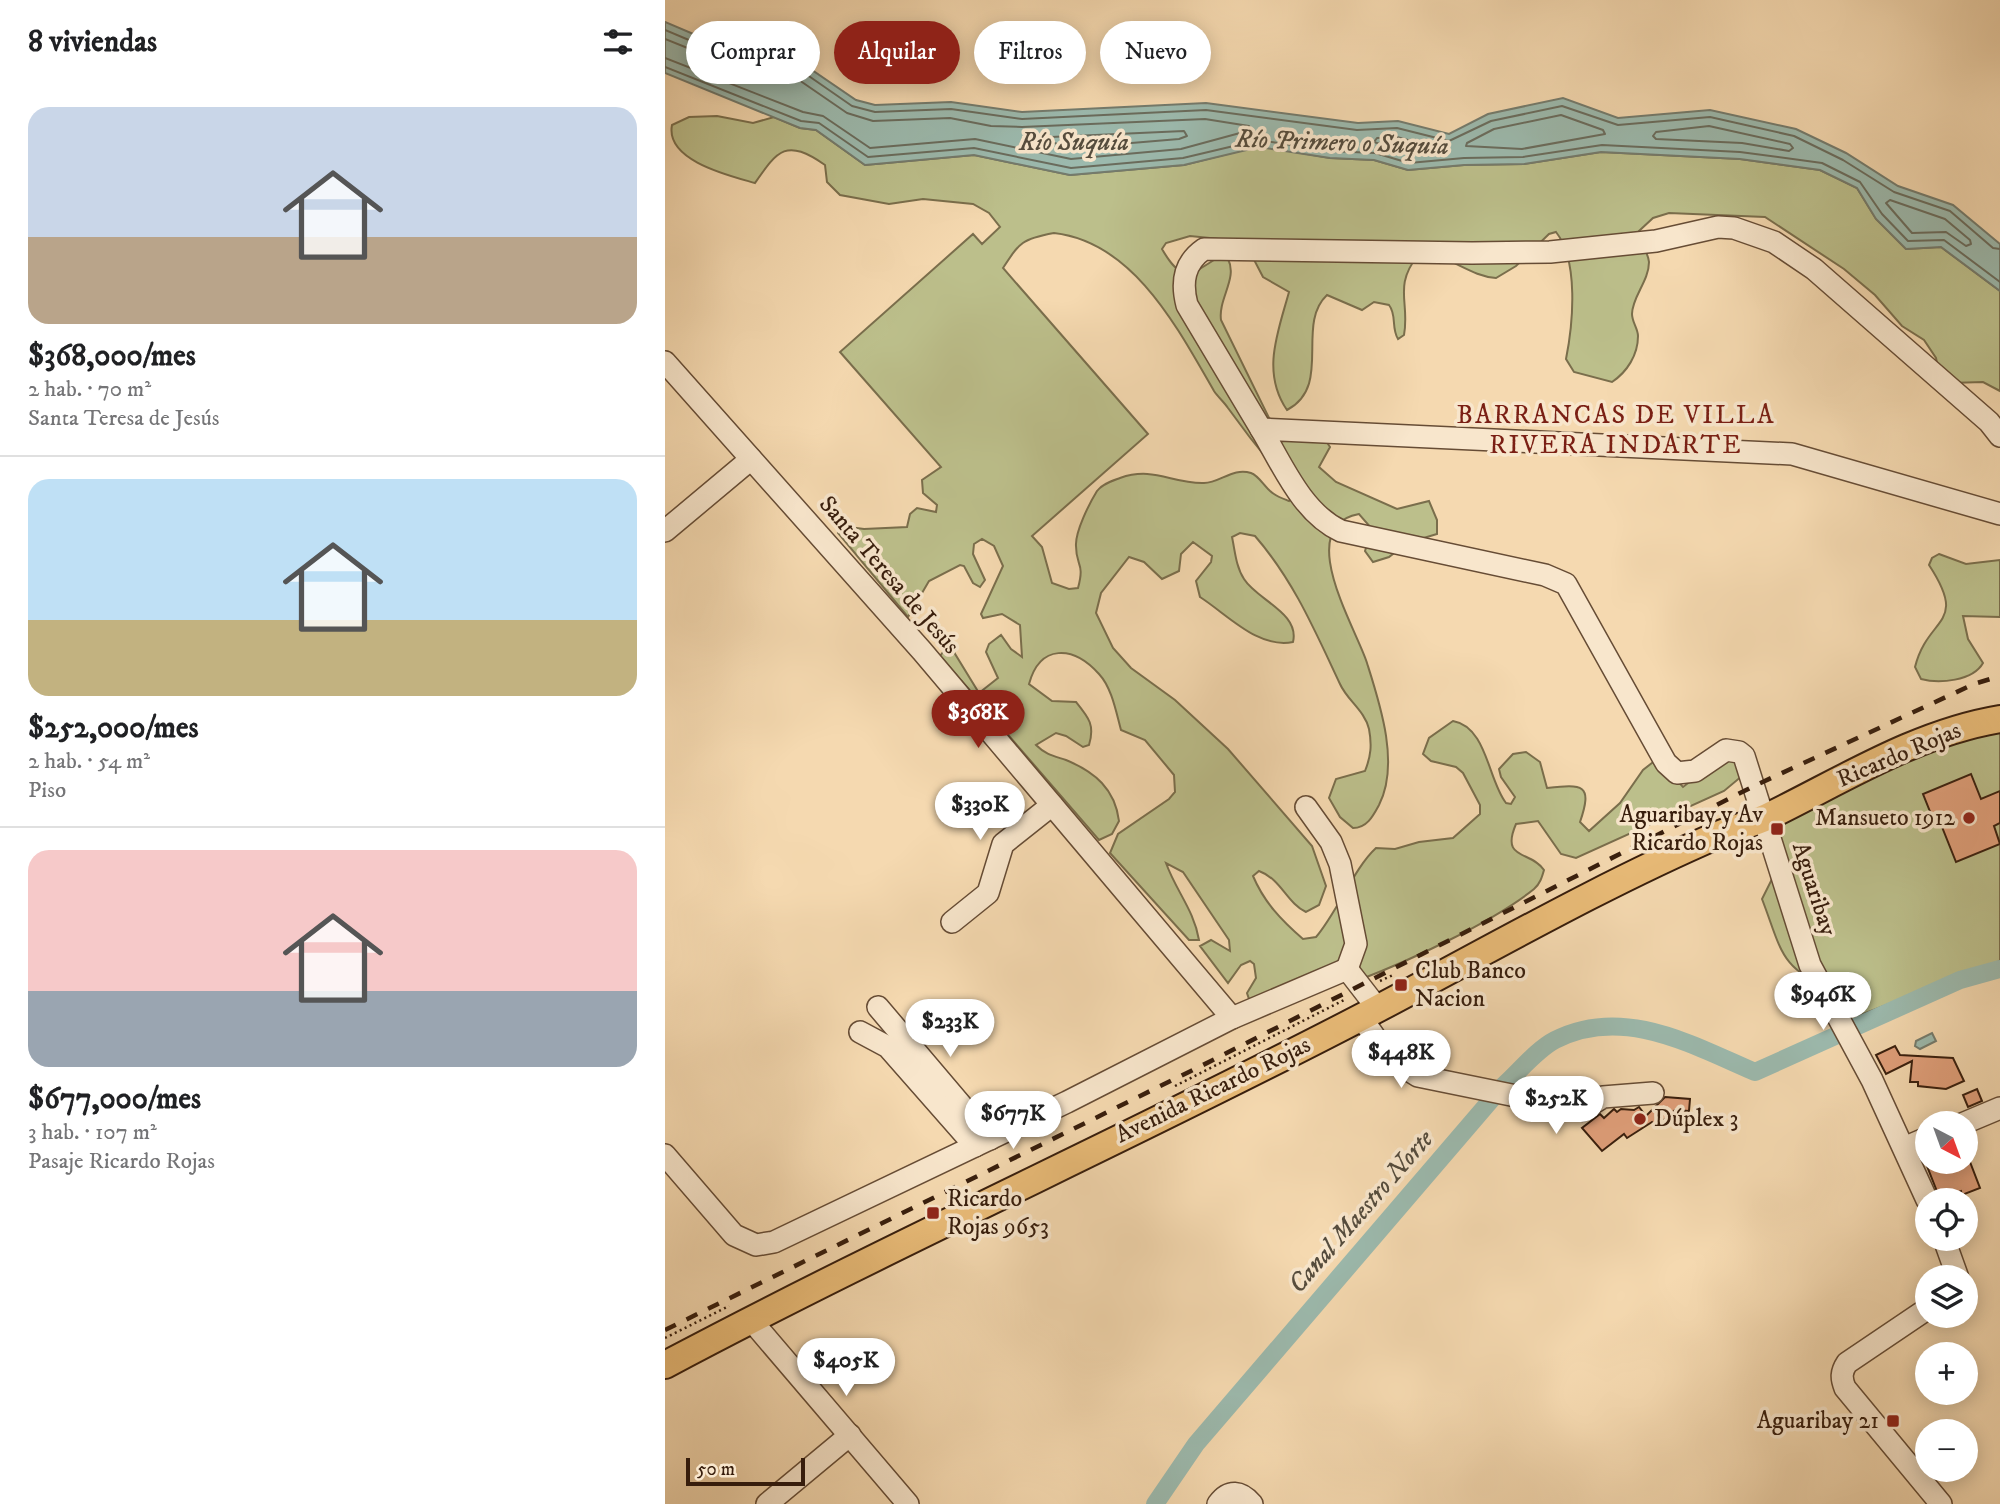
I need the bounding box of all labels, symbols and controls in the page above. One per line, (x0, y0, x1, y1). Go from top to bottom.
chip: Comprar (686, 21, 820, 84)
chip: Alquilar (834, 21, 960, 84)
chip: Filtros (974, 21, 1086, 84)
chip: Nuevo (1100, 21, 1211, 84)
icon: filters (599, 23, 637, 61)
text: 8 viviendas (28, 24, 157, 61)
water label: Río Primero o Suquía (1234, 123, 1449, 163)
water label: Río Suquía (1018, 126, 1129, 159)
icon: home (270, 152, 396, 278)
text: $368,000/mes (28, 338, 196, 375)
text: 2 hab. · 70 m² (28, 375, 151, 404)
district label: BARRANCAS DE VILLA RIVERA INDARTE (1457, 399, 1775, 462)
text: Santa Teresa de Jesús (28, 404, 220, 433)
street label: Santa Teresa de Jesús (812, 490, 966, 660)
icon: home (270, 524, 396, 650)
pin: $368K (929, 690, 1027, 750)
text: $368K (948, 698, 1008, 727)
text: $252,000/mes (28, 710, 198, 747)
street label: Ricardo Rojas (1832, 715, 1966, 795)
text: 2 hab. · 54 m² (28, 747, 150, 776)
text: Piso (28, 776, 66, 805)
pin: $330K (931, 782, 1029, 842)
text: $330K (951, 790, 1009, 819)
place label: Aguaribay y Av Ricardo Rojas (1619, 800, 1763, 858)
place label: Mansueto 1912 (1815, 803, 1955, 833)
marker: Mansueto 1912 (1961, 810, 1977, 826)
marker: Aguaribay y Av Ricardo Rojas (1769, 821, 1785, 837)
street label: Aguaribay (1785, 838, 1843, 940)
icon: home (270, 895, 396, 1021)
place label: Club Banco Nacion (1415, 956, 1526, 1014)
pin: $946K (1774, 972, 1872, 1032)
marker: Club Banco Nacion (1393, 977, 1409, 993)
text: $946K (1790, 980, 1856, 1009)
pin: $233K (901, 1000, 999, 1059)
text: $233K (921, 1007, 979, 1036)
street label: Avenida Ricardo Rojas (1111, 1030, 1315, 1150)
pin: $448K (1352, 1030, 1450, 1090)
text: $448K (1368, 1038, 1434, 1067)
pin: $252K (1507, 1076, 1605, 1136)
text: $677,000/mes (28, 1081, 201, 1118)
text: $252K (1525, 1084, 1587, 1113)
pin: $677K (964, 1092, 1062, 1151)
text: $677K (981, 1099, 1045, 1128)
place label: Dúplex 3 (1654, 1104, 1738, 1134)
marker: Dúplex 3 (1632, 1111, 1648, 1127)
north arrow (1915, 1111, 1977, 1174)
map controls (1915, 1111, 1978, 1482)
text: 3 hab. · 107 m² (28, 1118, 157, 1147)
water label: Canal Maestro Norte (1281, 1123, 1442, 1300)
text: Pasaje Ricardo Rojas (28, 1147, 215, 1176)
place label: Ricardo Rojas 9653 (947, 1184, 1049, 1242)
button: locate (1915, 1188, 1978, 1251)
marker: Ricardo Rojas 9653 (925, 1205, 941, 1221)
button: layers (1915, 1265, 1978, 1328)
pin: $405K (797, 1338, 895, 1398)
button: + (1915, 1342, 1978, 1405)
text: $405K (813, 1346, 879, 1375)
place label: Aguaribay 21 (1757, 1406, 1879, 1436)
marker: Aguaribay 21 (1885, 1413, 1901, 1429)
button: − (1915, 1419, 1978, 1482)
scale bar (686, 1455, 805, 1487)
text: 50 m (697, 1458, 735, 1481)

